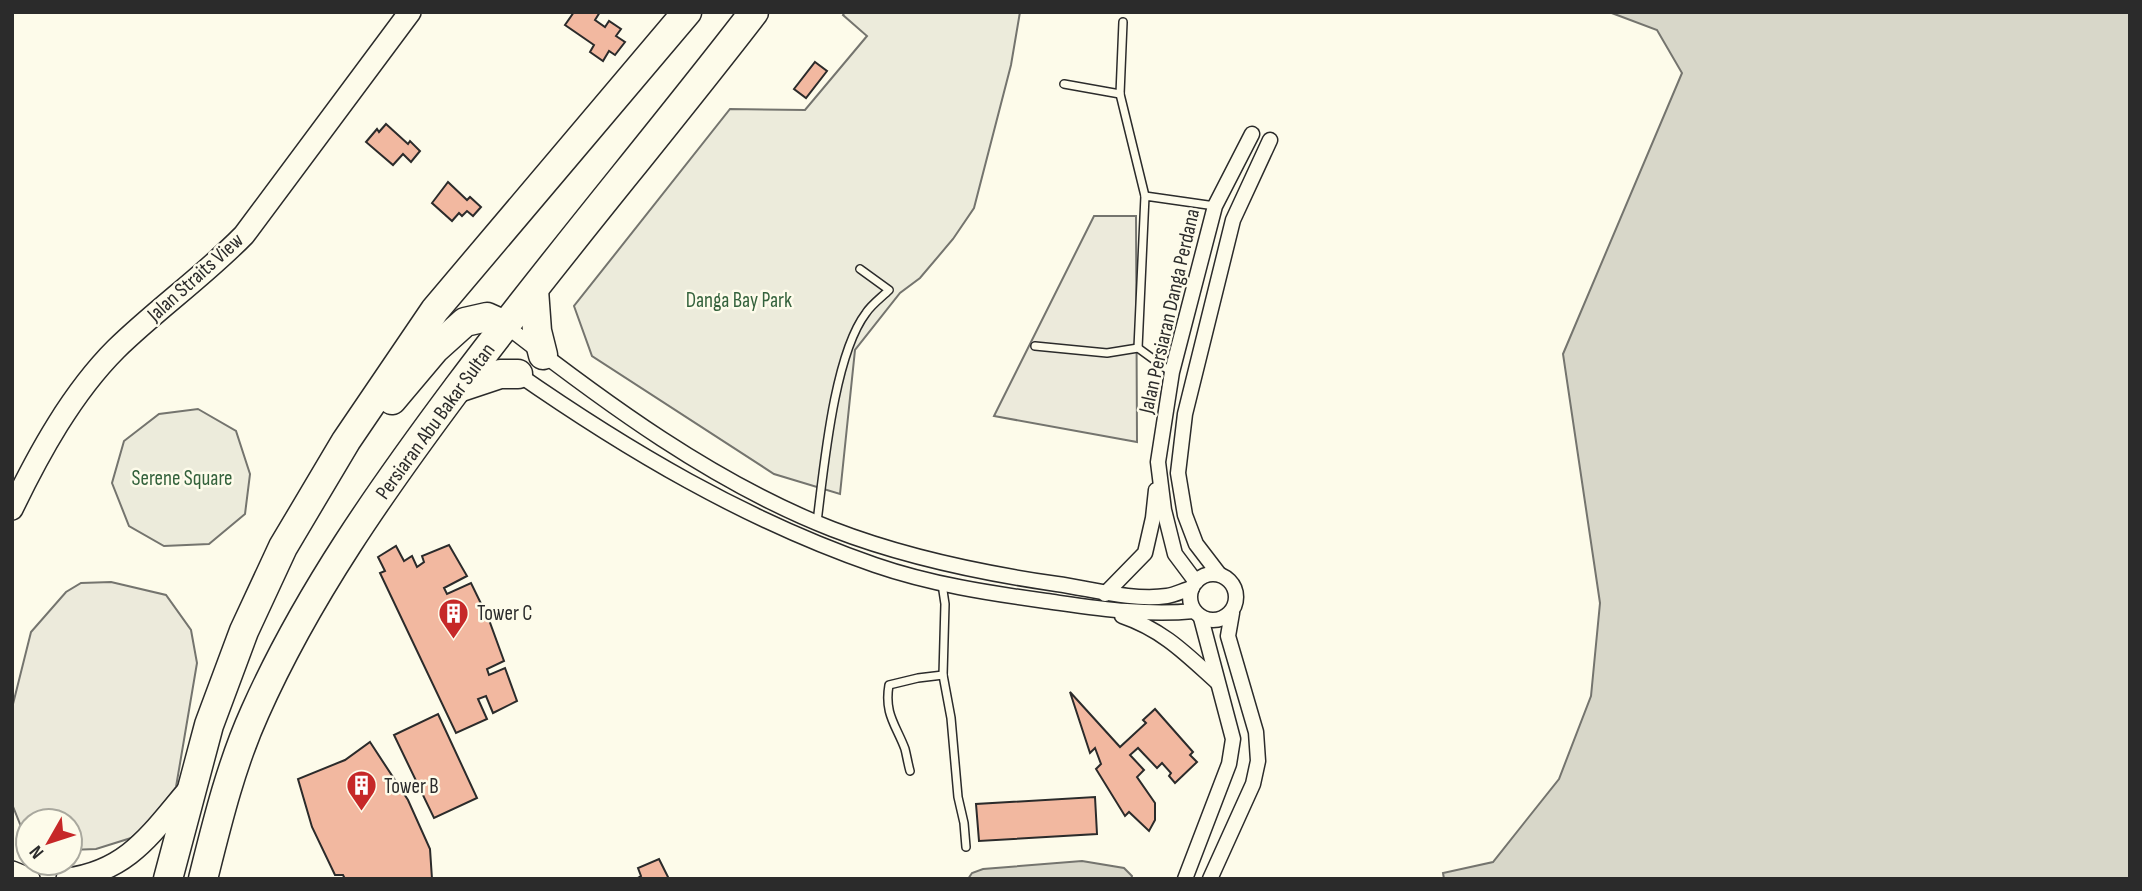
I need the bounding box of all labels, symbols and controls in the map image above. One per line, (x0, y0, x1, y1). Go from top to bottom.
street label: Jalan Persiaran Danga Perdana (1134, 206, 1205, 417)
street label: Jalan Straits View (141, 228, 249, 328)
park label: Danga Bay Park (686, 288, 792, 313)
street label: Persiaran Abu Bakar Sultan (370, 338, 500, 504)
park label: Serene Square (131, 466, 233, 491)
building icon: Tower C (437, 596, 471, 640)
place label: Tower C (477, 601, 532, 626)
building icon: Tower B (344, 769, 378, 813)
place label: Tower B (384, 774, 439, 799)
north arrow (14, 807, 84, 877)
text: N (25, 841, 49, 863)

